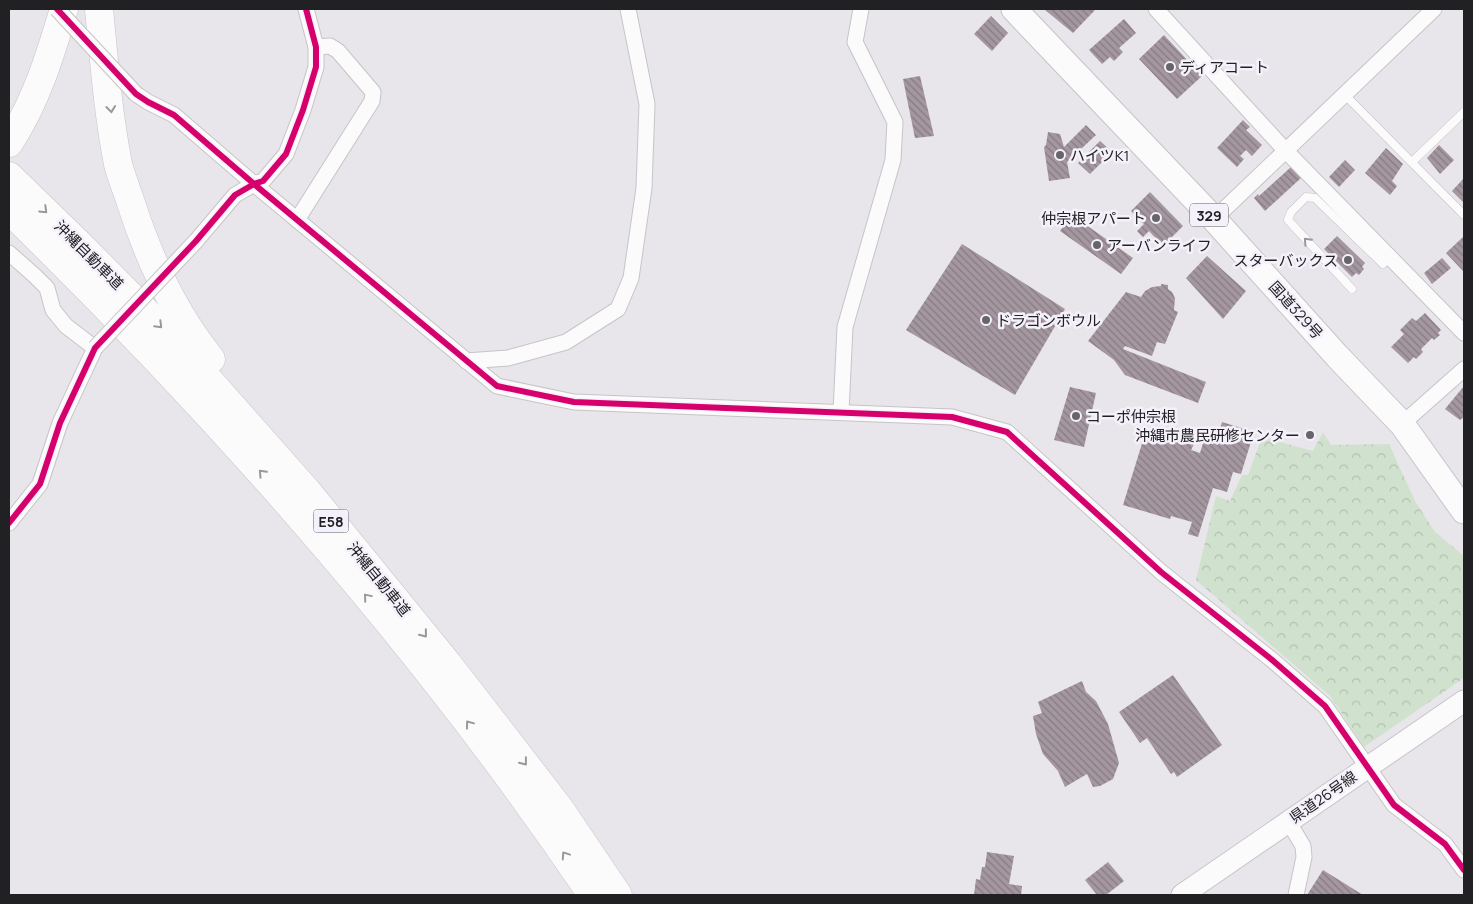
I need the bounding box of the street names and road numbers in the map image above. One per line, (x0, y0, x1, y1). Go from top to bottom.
road number: 329 (1190, 204, 1228, 226)
street label: 沖縄自動車道 (50, 216, 128, 294)
street label: 国道329号 (1264, 277, 1328, 343)
road number: E58 (314, 510, 348, 532)
street label: 沖縄自動車道 (343, 537, 415, 621)
street label: 県道26号線 (1285, 766, 1361, 828)

